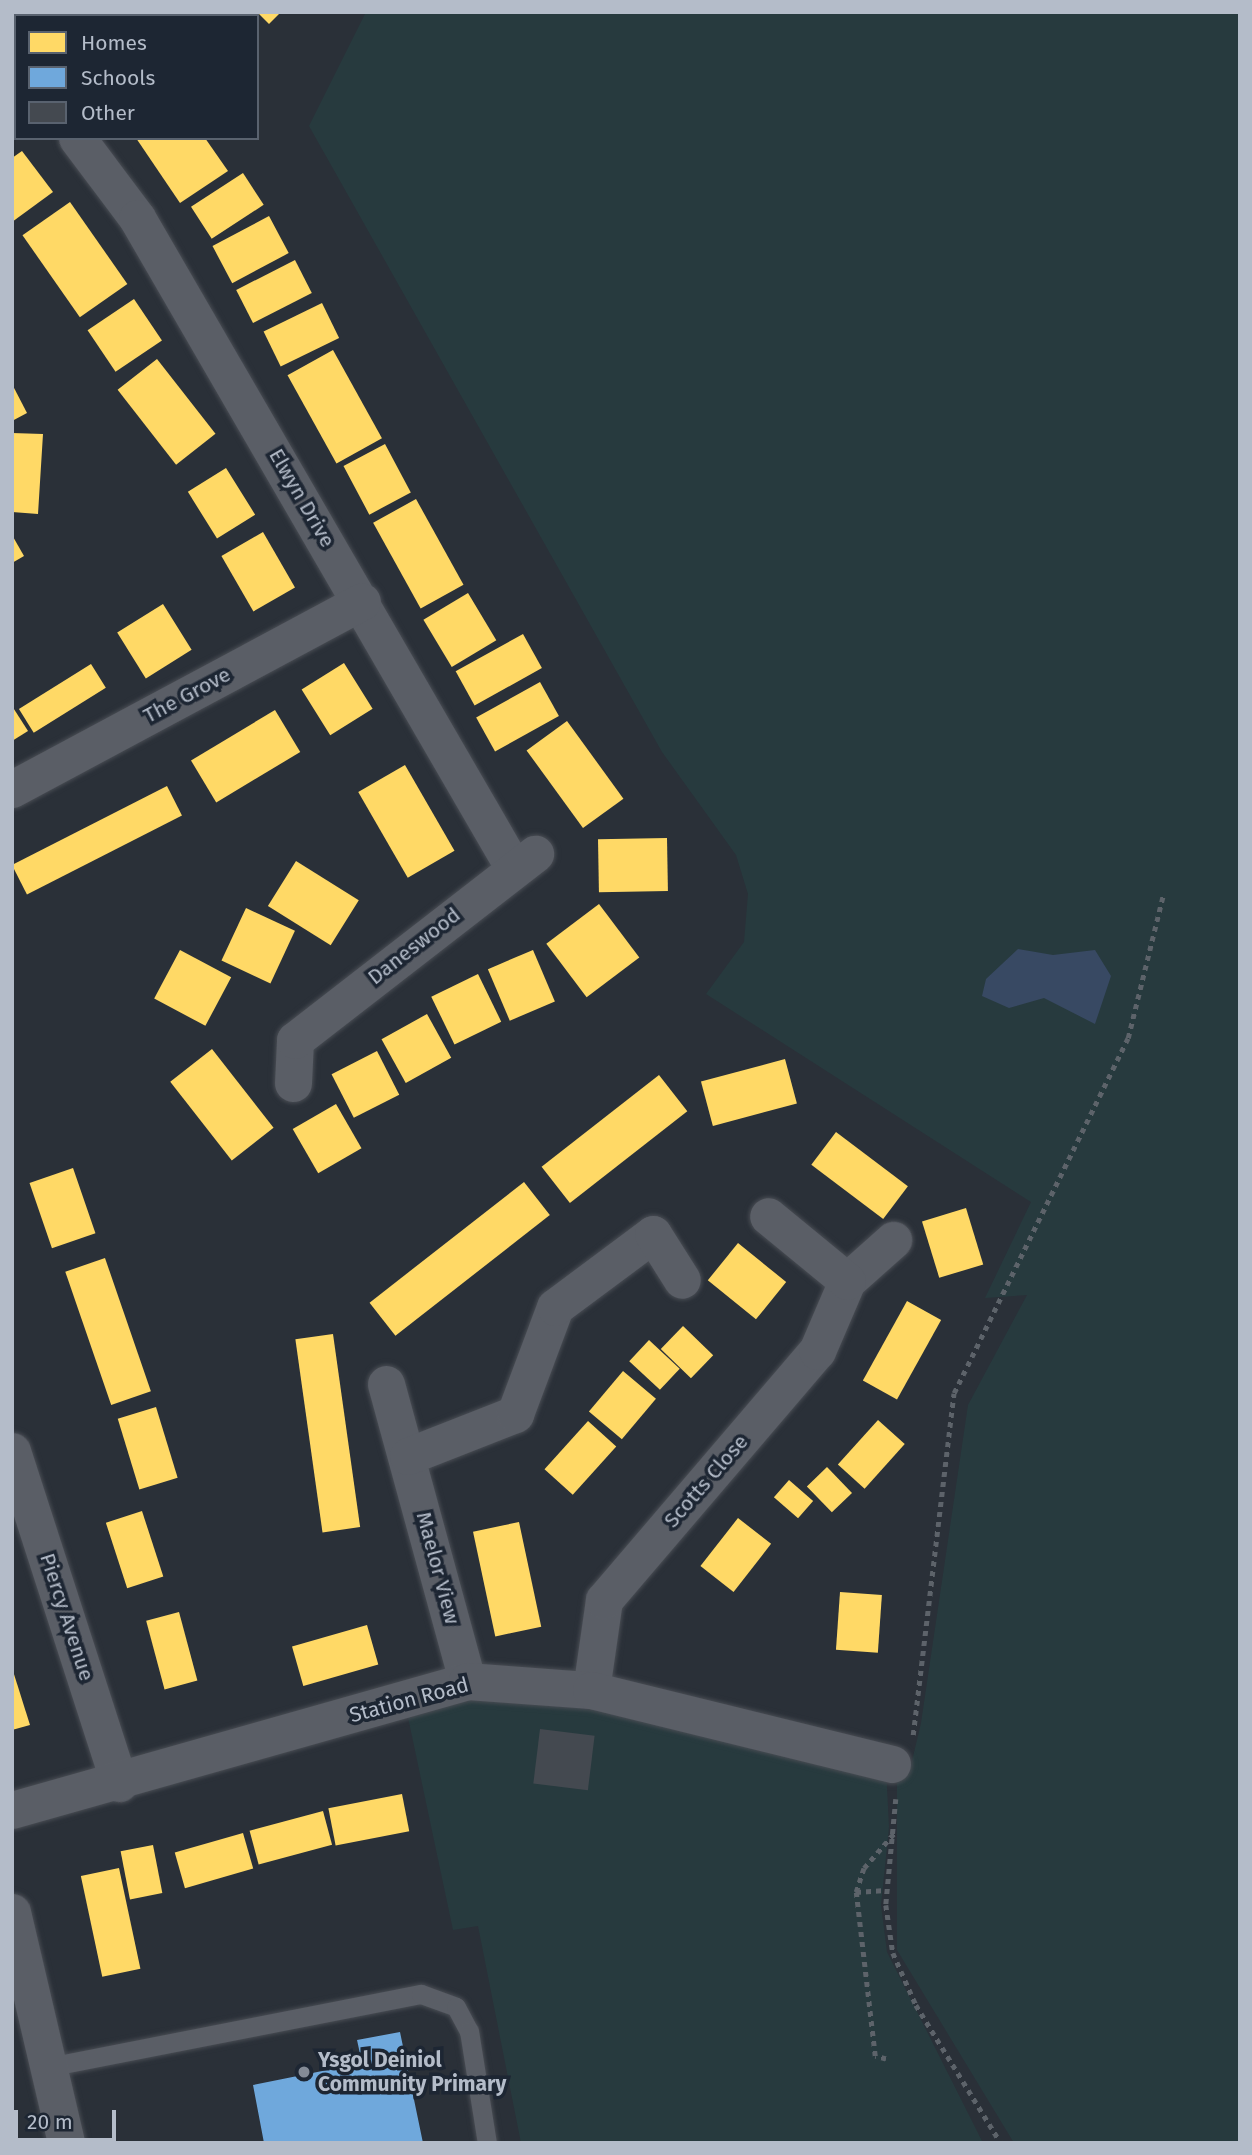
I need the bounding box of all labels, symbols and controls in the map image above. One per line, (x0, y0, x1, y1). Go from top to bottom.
legend (14, 14, 259, 140)
text: Homes (81, 30, 147, 56)
text: Schools (81, 65, 155, 91)
text: Other (81, 100, 135, 126)
street label: Elwyn Drive (264, 444, 340, 552)
street label: The Grove (139, 662, 235, 728)
street label: Daneswood (363, 902, 465, 990)
street label: Scotts Close (659, 1429, 753, 1533)
street label: Maelor View (411, 1509, 465, 1627)
street label: Piercy Avenue (35, 1550, 99, 1684)
street label: Station Road (347, 1672, 471, 1728)
place label: Ysgol Deiniol Community Primary (318, 2047, 506, 2097)
marker: Ysgol Deiniol Community Primary (296, 2064, 312, 2080)
scale bar (18, 2096, 119, 2140)
text: 20 m (27, 2109, 73, 2135)

